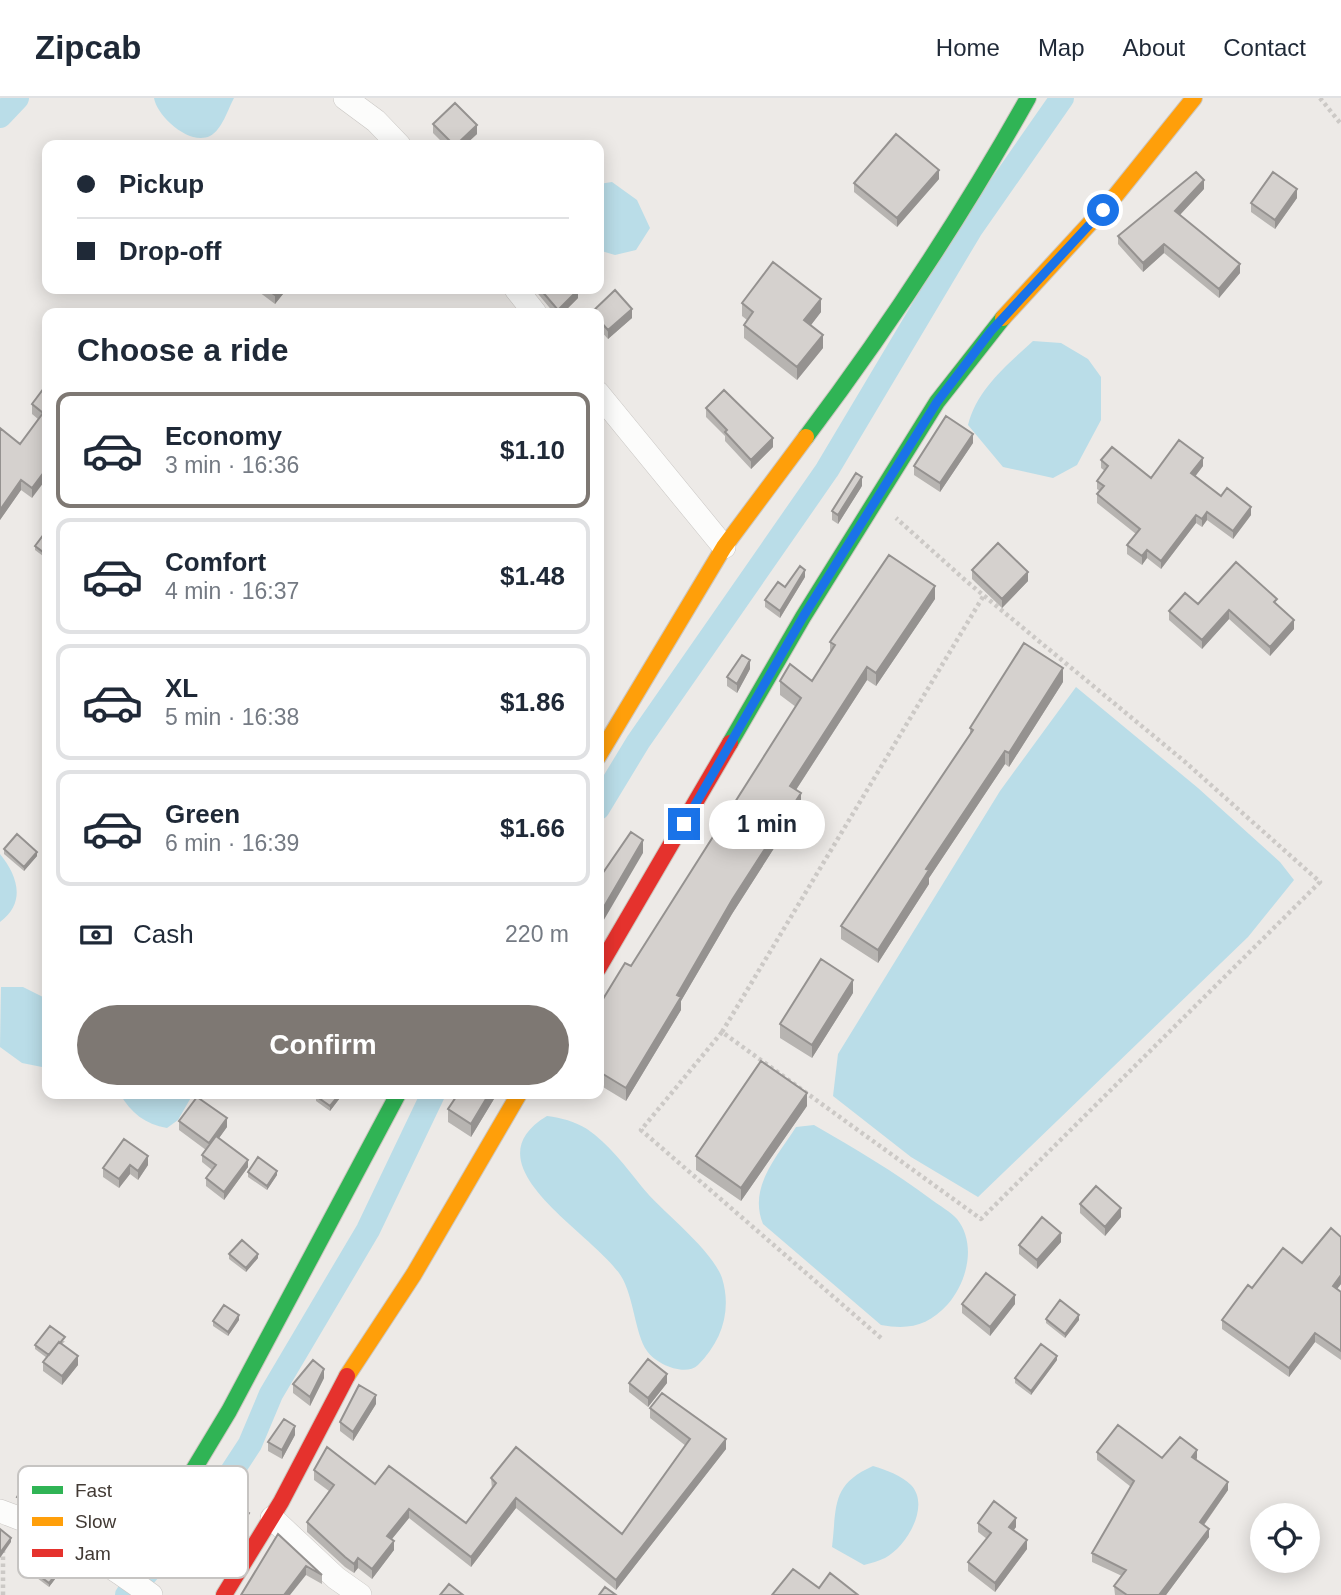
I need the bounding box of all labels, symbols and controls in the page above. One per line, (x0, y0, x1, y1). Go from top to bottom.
text: Zipcab (35, 29, 141, 66)
text: Home (936, 34, 1000, 61)
text: Map (1038, 34, 1085, 61)
text: About (1123, 34, 1185, 61)
text: Contact (1223, 34, 1306, 61)
text: Pickup (119, 169, 204, 199)
route start (1087, 194, 1119, 226)
text: Drop-off (119, 236, 222, 266)
text: Choose a ride (77, 332, 289, 368)
icon: car (81, 419, 144, 482)
text: Economy (165, 421, 282, 451)
text: $1.10 (500, 435, 565, 465)
text: 3 min · 16:36 (165, 452, 299, 478)
icon: car (81, 545, 144, 608)
text: Comfort (165, 547, 266, 577)
text: $1.48 (500, 561, 565, 591)
text: 4 min · 16:37 (165, 578, 299, 604)
icon: car (81, 671, 144, 734)
text: XL (165, 673, 198, 703)
text: $1.86 (500, 687, 565, 717)
text: 5 min · 16:38 (165, 704, 299, 730)
icon: car (81, 797, 144, 860)
text: Green (165, 799, 240, 829)
callout: 1 min (708, 800, 824, 848)
route end (668, 808, 700, 840)
text: 1 min (737, 811, 797, 837)
text: $1.66 (500, 813, 565, 843)
text: 6 min · 16:39 (165, 830, 299, 856)
icon: cash (77, 916, 115, 954)
text: Cash (133, 919, 194, 949)
text: 220 m (505, 921, 569, 947)
button: Confirm (77, 1005, 569, 1085)
legend (18, 1466, 248, 1578)
text: Fast (75, 1480, 113, 1501)
map controls (1250, 1503, 1320, 1573)
button: locate (1250, 1503, 1320, 1573)
text: Slow (75, 1511, 116, 1532)
text: Jam (75, 1543, 111, 1564)

